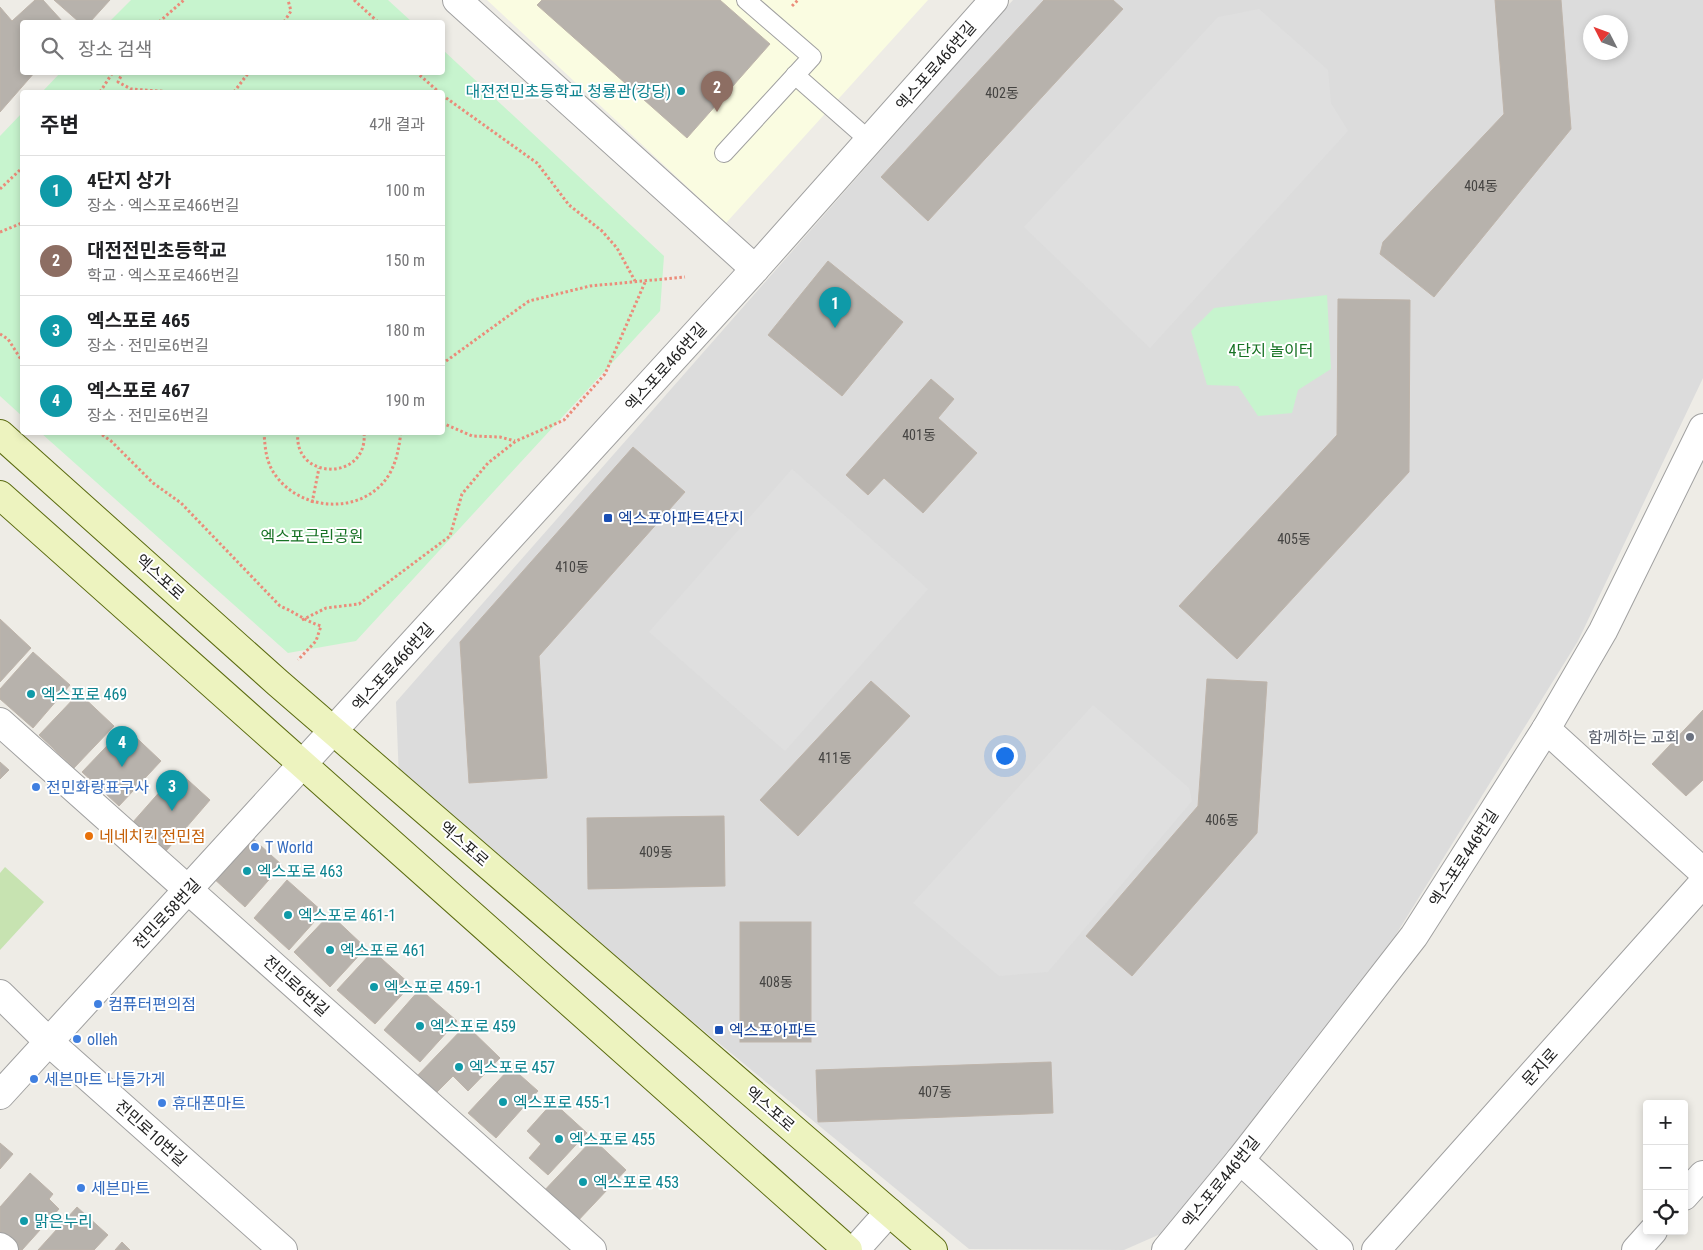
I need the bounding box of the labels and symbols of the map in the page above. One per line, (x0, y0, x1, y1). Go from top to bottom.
north arrow (1583, 15, 1628, 60)
street label: 엑스포로466번길 (892, 17, 980, 115)
pin: 2 (701, 71, 733, 112)
place label: 대전전민초등학교 청룡관(강당) (466, 82, 671, 101)
marker: 대전전민초등학교 청룡관(강당) (675, 85, 687, 97)
house number: 402동 (985, 85, 1019, 101)
house number: 404동 (1464, 178, 1498, 194)
pin: 1 (819, 287, 851, 328)
street label: 엑스포로466번길 (621, 319, 711, 415)
park label: 4단지 놀이터 (1228, 341, 1314, 360)
house number: 401동 (902, 427, 936, 443)
place label: 엑스포아파트4단지 (618, 509, 744, 528)
marker: 엑스포아파트4단지 (602, 512, 614, 524)
park label: 엑스포근린공원 (260, 527, 364, 546)
house number: 405동 (1277, 531, 1311, 547)
street label: 엑스포로 (132, 550, 188, 604)
house number: 410동 (555, 559, 589, 575)
street label: 엑스포로466번길 (348, 619, 438, 715)
place label: 엑스포로 469 (41, 685, 127, 704)
marker: 엑스포로 469 (25, 688, 37, 700)
pin: 4 (106, 726, 138, 767)
place label: 함께하는 교회 (1588, 728, 1680, 747)
marker: 함께하는 교회 (1684, 731, 1696, 743)
your location (992, 743, 1018, 769)
house number: 411동 (818, 750, 852, 766)
pin: 3 (156, 770, 188, 811)
place label: 전민화랑표구사 (46, 778, 149, 797)
marker: 전민화랑표구사 (30, 781, 42, 793)
street label: 엑스포로446번길 (1426, 806, 1502, 910)
house number: 406동 (1205, 812, 1239, 828)
street label: 엑스포로 (436, 818, 493, 871)
place label: 네네치킨 전민점 (99, 827, 206, 846)
marker: 네네치킨 전민점 (83, 830, 95, 842)
place label: T World (265, 838, 313, 857)
marker: T World (249, 841, 261, 853)
house number: 409동 (639, 844, 673, 860)
place label: 엑스포로 463 (257, 862, 343, 881)
marker: 엑스포로 463 (241, 865, 253, 877)
street label: 전민로58번길 (130, 875, 204, 953)
place label: 엑스포로 461-1 (298, 906, 396, 925)
marker: 엑스포로 461-1 (282, 909, 294, 921)
place label: 엑스포로 461 (340, 941, 426, 960)
marker: 엑스포로 461 (324, 944, 336, 956)
street label: 전민로6번길 (259, 952, 333, 1020)
house number: 408동 (759, 974, 793, 990)
place label: 엑스포로 459-1 (384, 978, 482, 997)
marker: 엑스포로 459-1 (368, 981, 380, 993)
place label: 컴퓨터편의점 (108, 995, 196, 1014)
marker: 컴퓨터편의점 (92, 998, 104, 1010)
place label: 엑스포로 459 (430, 1017, 516, 1036)
marker: 엑스포로 459 (414, 1020, 426, 1032)
place label: 엑스포아파트 (729, 1021, 817, 1040)
marker: 엑스포아파트 (713, 1024, 725, 1036)
place label: olleh (87, 1030, 118, 1049)
marker: olleh (71, 1033, 83, 1045)
street label: 문지로 (1518, 1044, 1562, 1090)
place label: 엑스포로 457 (469, 1058, 555, 1077)
marker: 엑스포로 457 (453, 1061, 465, 1073)
place label: 세븐마트 나들가게 (44, 1070, 165, 1089)
marker: 세븐마트 나들가게 (28, 1073, 40, 1085)
street label: 엑스포로 (742, 1083, 799, 1136)
house number: 407동 (918, 1084, 952, 1100)
place label: 엑스포로 455-1 (513, 1093, 611, 1112)
place label: 휴대폰마트 (172, 1094, 246, 1113)
street label: 전민로10번길 (111, 1096, 191, 1170)
marker: 엑스포로 455-1 (497, 1096, 509, 1108)
marker: 휴대폰마트 (156, 1097, 168, 1109)
place label: 엑스포로 455 (569, 1130, 655, 1149)
street label: 엑스포로446번길 (1178, 1132, 1264, 1232)
marker: 엑스포로 455 (553, 1133, 565, 1145)
place label: 엑스포로 453 (593, 1173, 679, 1192)
marker: 엑스포로 453 (577, 1176, 589, 1188)
place label: 세븐마트 (91, 1179, 150, 1198)
marker: 세븐마트 (75, 1182, 87, 1194)
place label: 맑은누리 (34, 1212, 93, 1231)
marker: 맑은누리 (18, 1215, 30, 1227)

